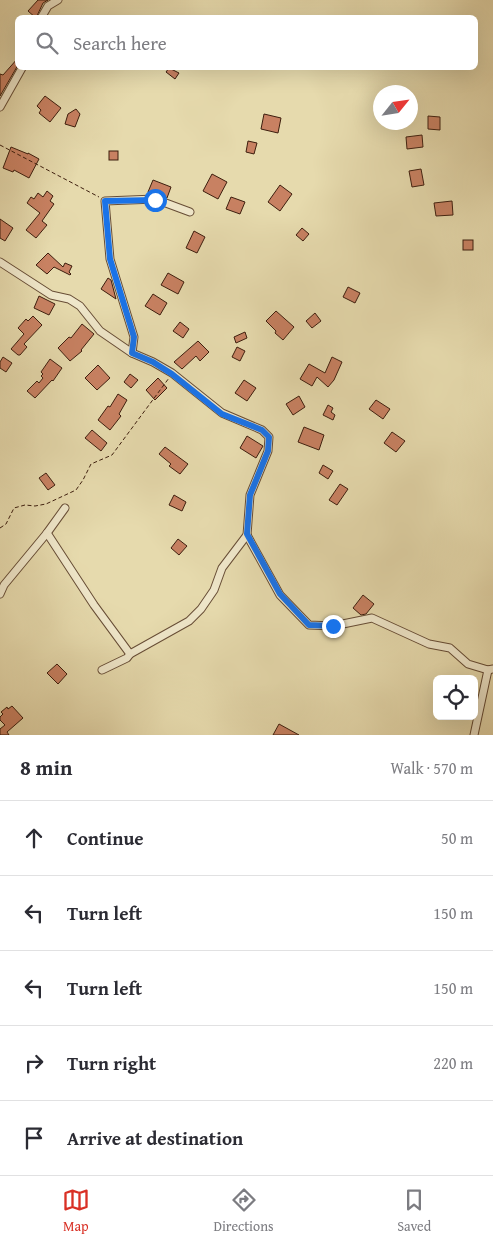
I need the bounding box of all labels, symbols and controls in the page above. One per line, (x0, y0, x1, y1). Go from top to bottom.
search box (15, 15, 478, 70)
icon: search (33, 29, 61, 57)
text: Search here (73, 29, 167, 57)
north arrow (373, 85, 418, 130)
route start (144, 189, 167, 212)
route end (322, 615, 345, 638)
map controls (433, 675, 478, 720)
button: locate (433, 675, 478, 720)
text: 8 min (20, 752, 72, 783)
text: Walk · 570 m (390, 756, 473, 780)
icon: ahead (20, 824, 48, 852)
text: Continue (67, 824, 144, 852)
text: 50 m (441, 826, 473, 850)
icon: left (20, 899, 48, 927)
text: Turn left (67, 899, 142, 927)
text: 150 m (433, 901, 473, 925)
icon: left (20, 974, 48, 1002)
text: Turn left (67, 974, 142, 1002)
text: 150 m (433, 976, 473, 1000)
icon: right (20, 1049, 48, 1077)
text: Turn right (67, 1049, 156, 1077)
text: 220 m (433, 1051, 473, 1075)
icon: arrive (20, 1124, 48, 1152)
text: Arrive at destination (67, 1124, 243, 1152)
tab: Map (62, 1186, 90, 1236)
tab: Directions (213, 1186, 274, 1236)
tab: Saved (397, 1186, 431, 1236)

